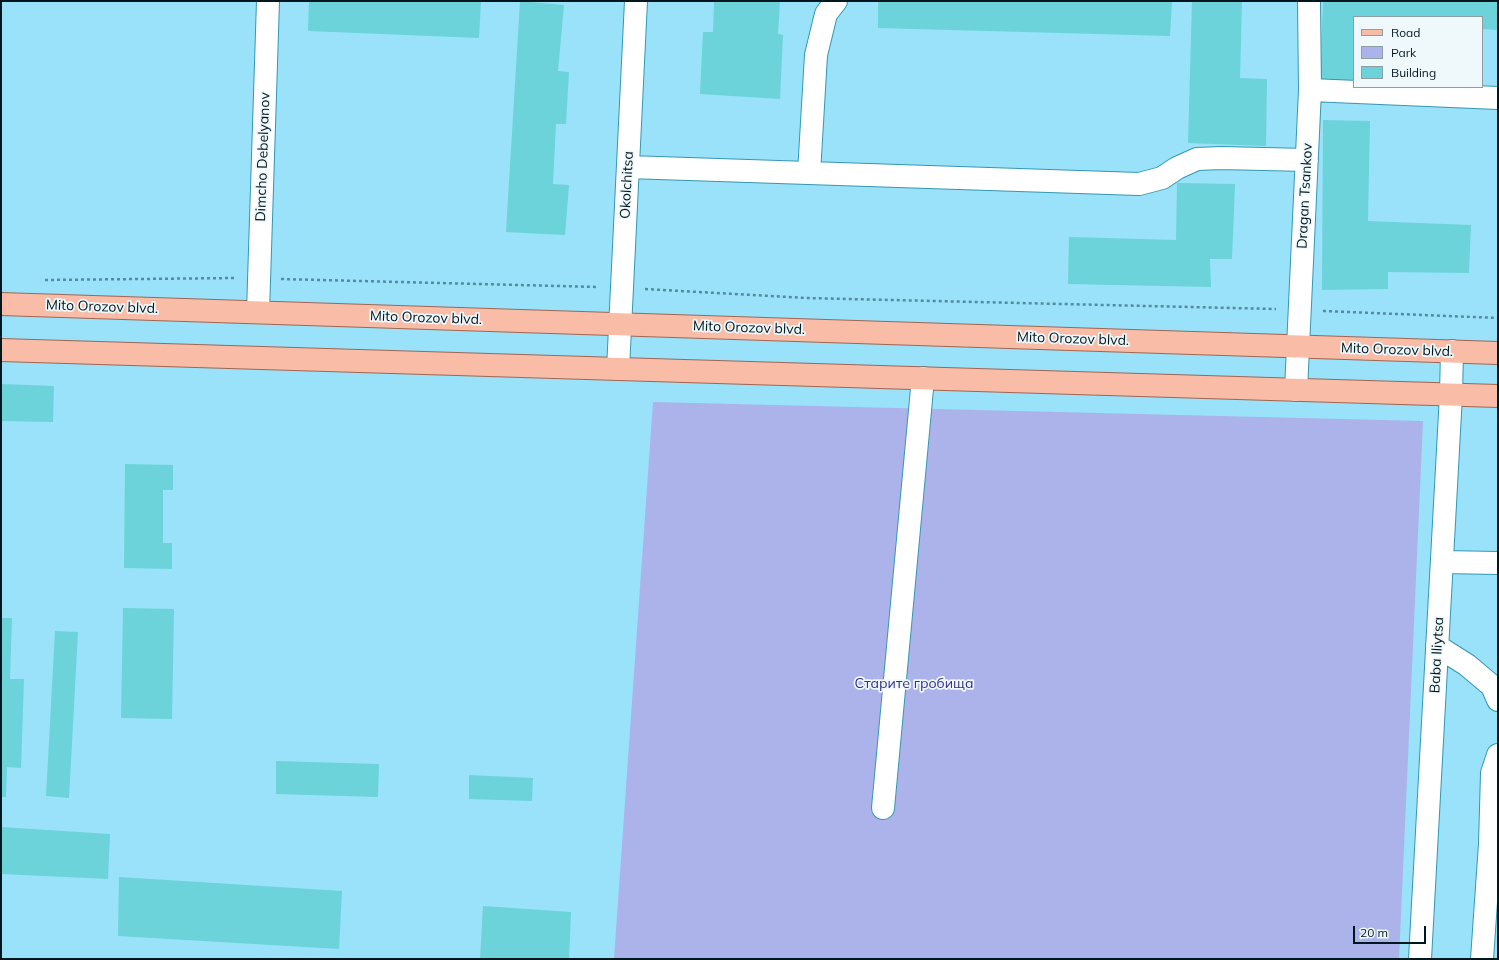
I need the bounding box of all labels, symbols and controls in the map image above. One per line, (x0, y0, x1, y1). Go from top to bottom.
legend (1353, 16, 1483, 88)
text: Road (1391, 25, 1420, 40)
text: Park (1391, 45, 1416, 60)
text: Building (1391, 65, 1436, 80)
street label: Dimcho Debelyanov (252, 92, 274, 222)
street label: Dragan Tsankov (1294, 143, 1316, 249)
street label: Okolchitsa (617, 151, 637, 219)
street label: Mito Orozov blvd. (46, 297, 158, 317)
street label: Mito Orozov blvd. (370, 308, 482, 328)
street label: Mito Orozov blvd. (693, 318, 805, 338)
street label: Mito Orozov blvd. (1017, 329, 1129, 349)
street label: Mito Orozov blvd. (1341, 340, 1453, 360)
street label: Baba Iliytsa (1427, 616, 1447, 694)
park label: Старите гробища (855, 676, 973, 692)
scale bar (1355, 918, 1428, 944)
text: 20 m (1360, 925, 1388, 940)

